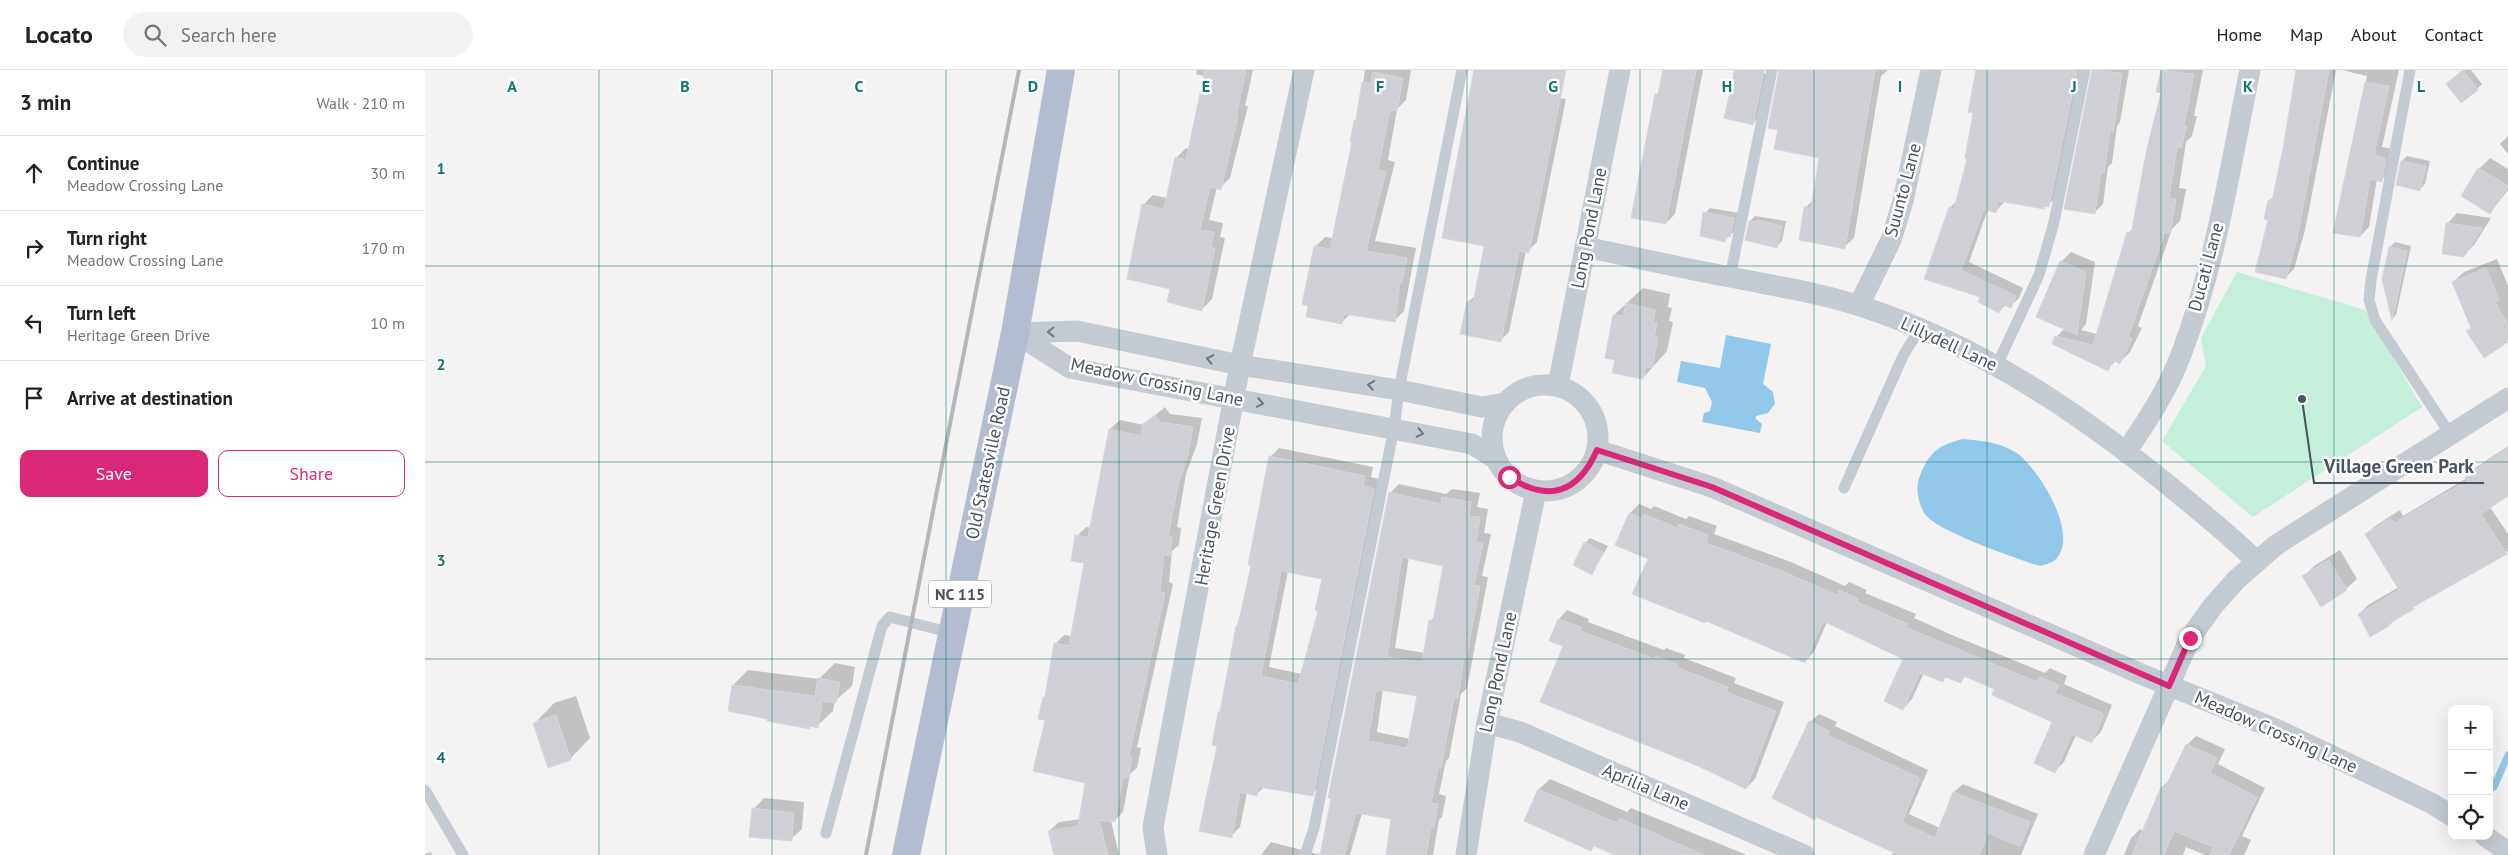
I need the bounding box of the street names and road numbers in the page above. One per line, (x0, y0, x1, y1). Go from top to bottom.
street label: Suunto Lane (1879, 141, 1926, 239)
street label: Long Pond Lane (1566, 166, 1611, 290)
street label: Ducati Lane (2183, 220, 2228, 314)
street label: Lillydell Lane (1897, 311, 2001, 376)
street label: Meadow Crossing Lane (1069, 352, 1246, 411)
street label: Old Statesville Road (960, 385, 1015, 541)
street label: Heritage Green Drive (1189, 425, 1240, 587)
road number: NC 115 (929, 580, 991, 608)
street label: Long Pond Lane (1474, 610, 1521, 734)
street label: Meadow Crossing Lane (2191, 685, 2361, 778)
street label: Aprilia Lane (1599, 758, 1693, 815)

